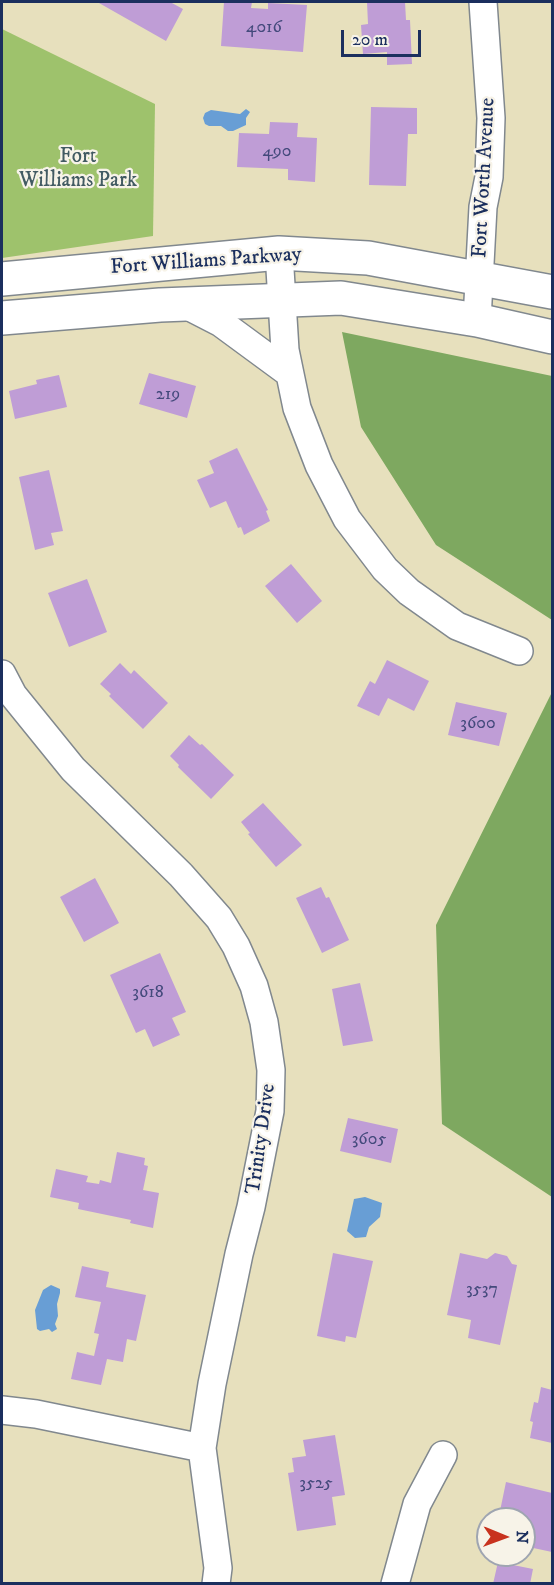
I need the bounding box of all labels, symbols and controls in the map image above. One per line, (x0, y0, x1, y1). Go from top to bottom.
house number: 4016 (246, 17, 282, 39)
scale bar (344, 18, 424, 56)
text: 20 m (352, 29, 388, 51)
street label: Fort Worth Avenue (468, 97, 502, 259)
house number: 490 (262, 141, 292, 163)
park label: Fort Williams Park (19, 145, 137, 195)
street label: Fort Williams Parkway (110, 243, 302, 281)
house number: 219 (156, 384, 180, 406)
house number: 3600 (460, 713, 496, 735)
house number: 3618 (132, 982, 164, 1004)
street label: Trinity Drive (242, 1082, 282, 1196)
house number: 3605 (352, 1129, 386, 1151)
house number: 3537 (466, 1279, 498, 1301)
house number: 3525 (299, 1473, 333, 1495)
north arrow (476, 1507, 536, 1567)
text: N (512, 1531, 532, 1544)

